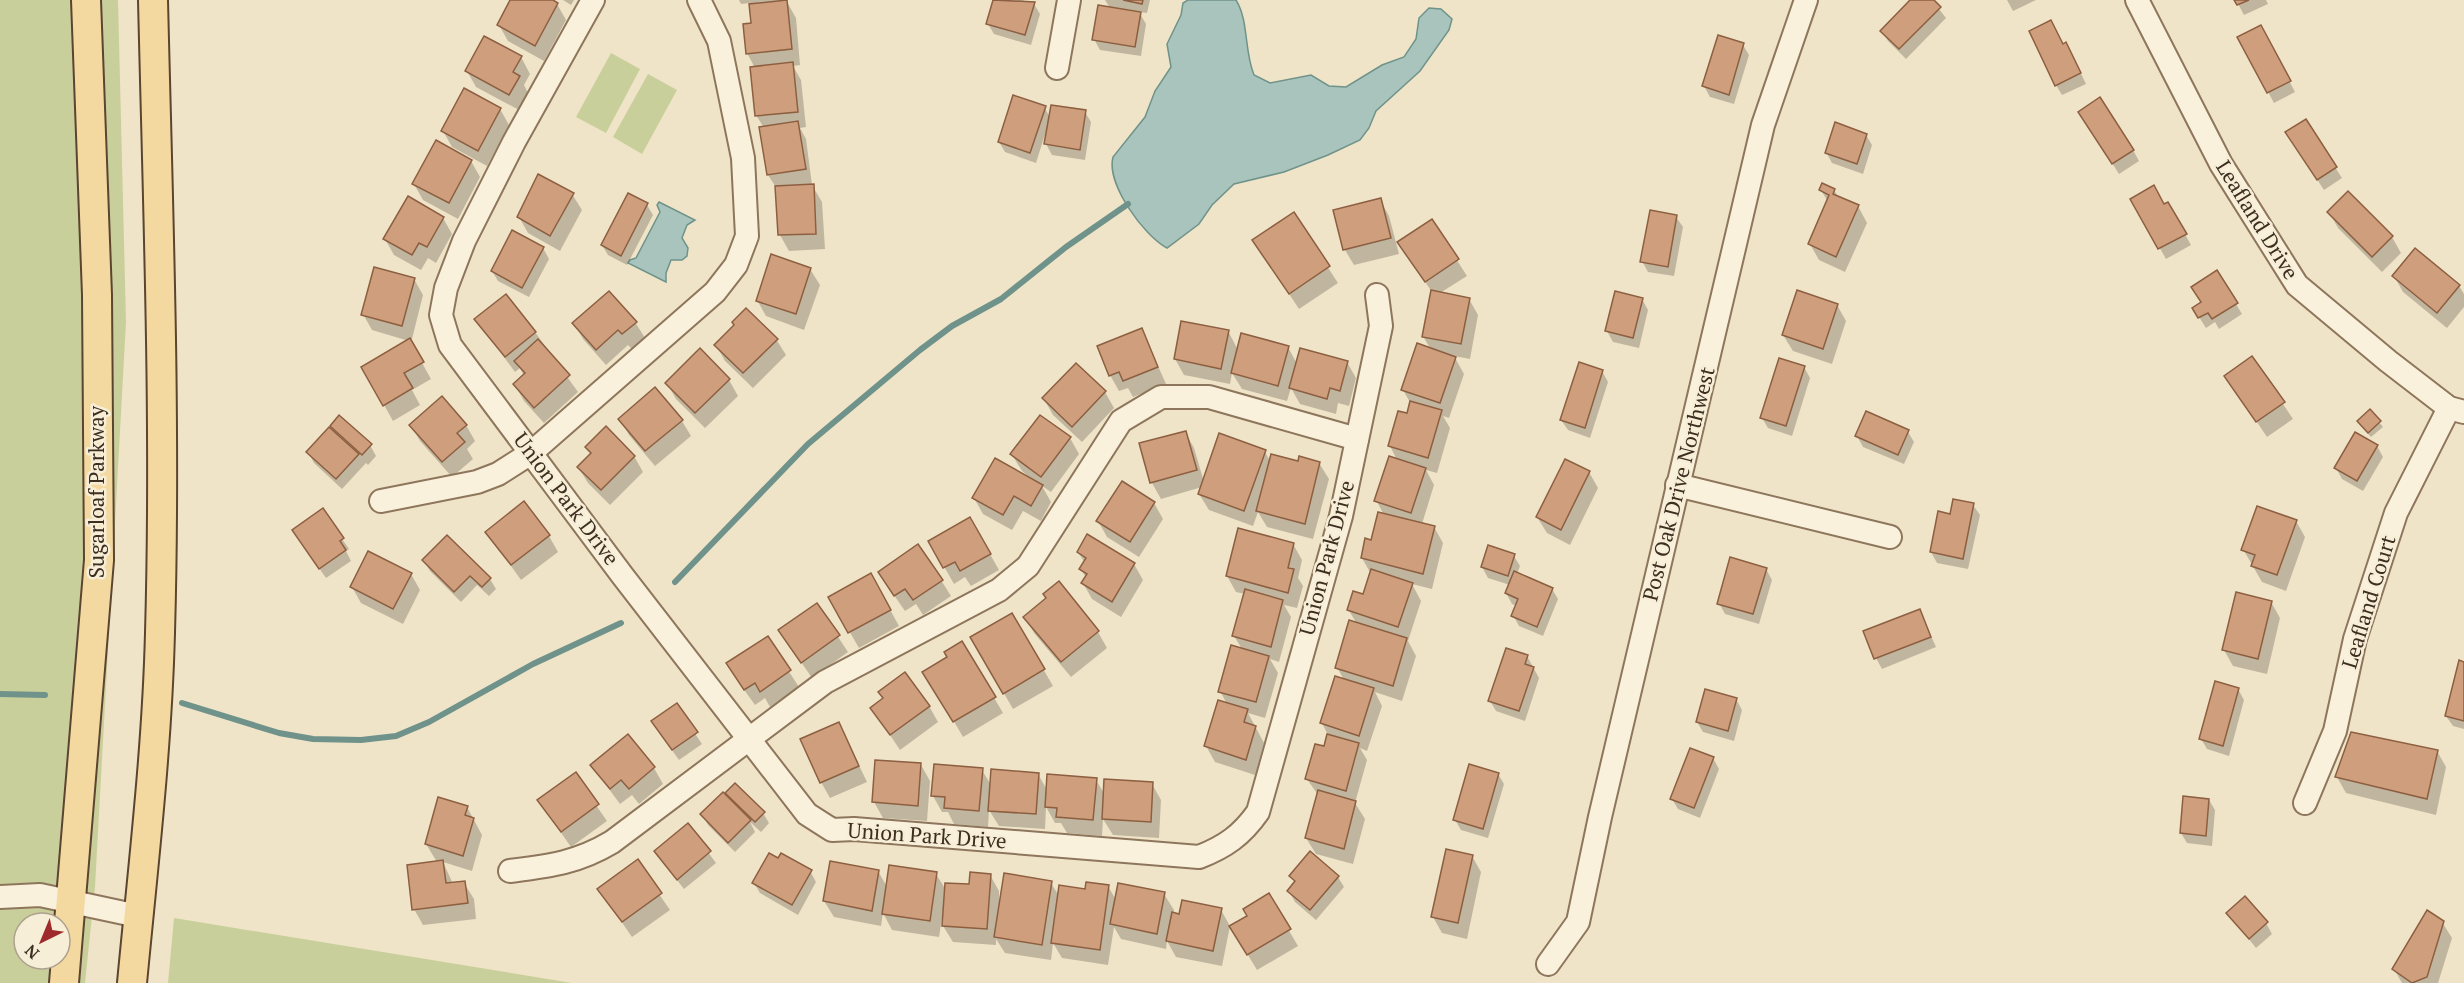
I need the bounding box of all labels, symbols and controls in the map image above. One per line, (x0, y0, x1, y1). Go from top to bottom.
street label: Leafland Drive (2210, 155, 2306, 284)
street label: Post Oak Drive Northwest (1635, 364, 1721, 604)
street label: Sugarloaf Parkway (82, 405, 110, 578)
street label: Union Park Drive (508, 426, 626, 570)
street label: Union Park Drive (1292, 477, 1360, 638)
street label: Leafland Court (2334, 531, 2402, 672)
street label: Union Park Drive (847, 815, 1008, 855)
north arrow (12, 911, 72, 971)
text: N (20, 940, 44, 964)

